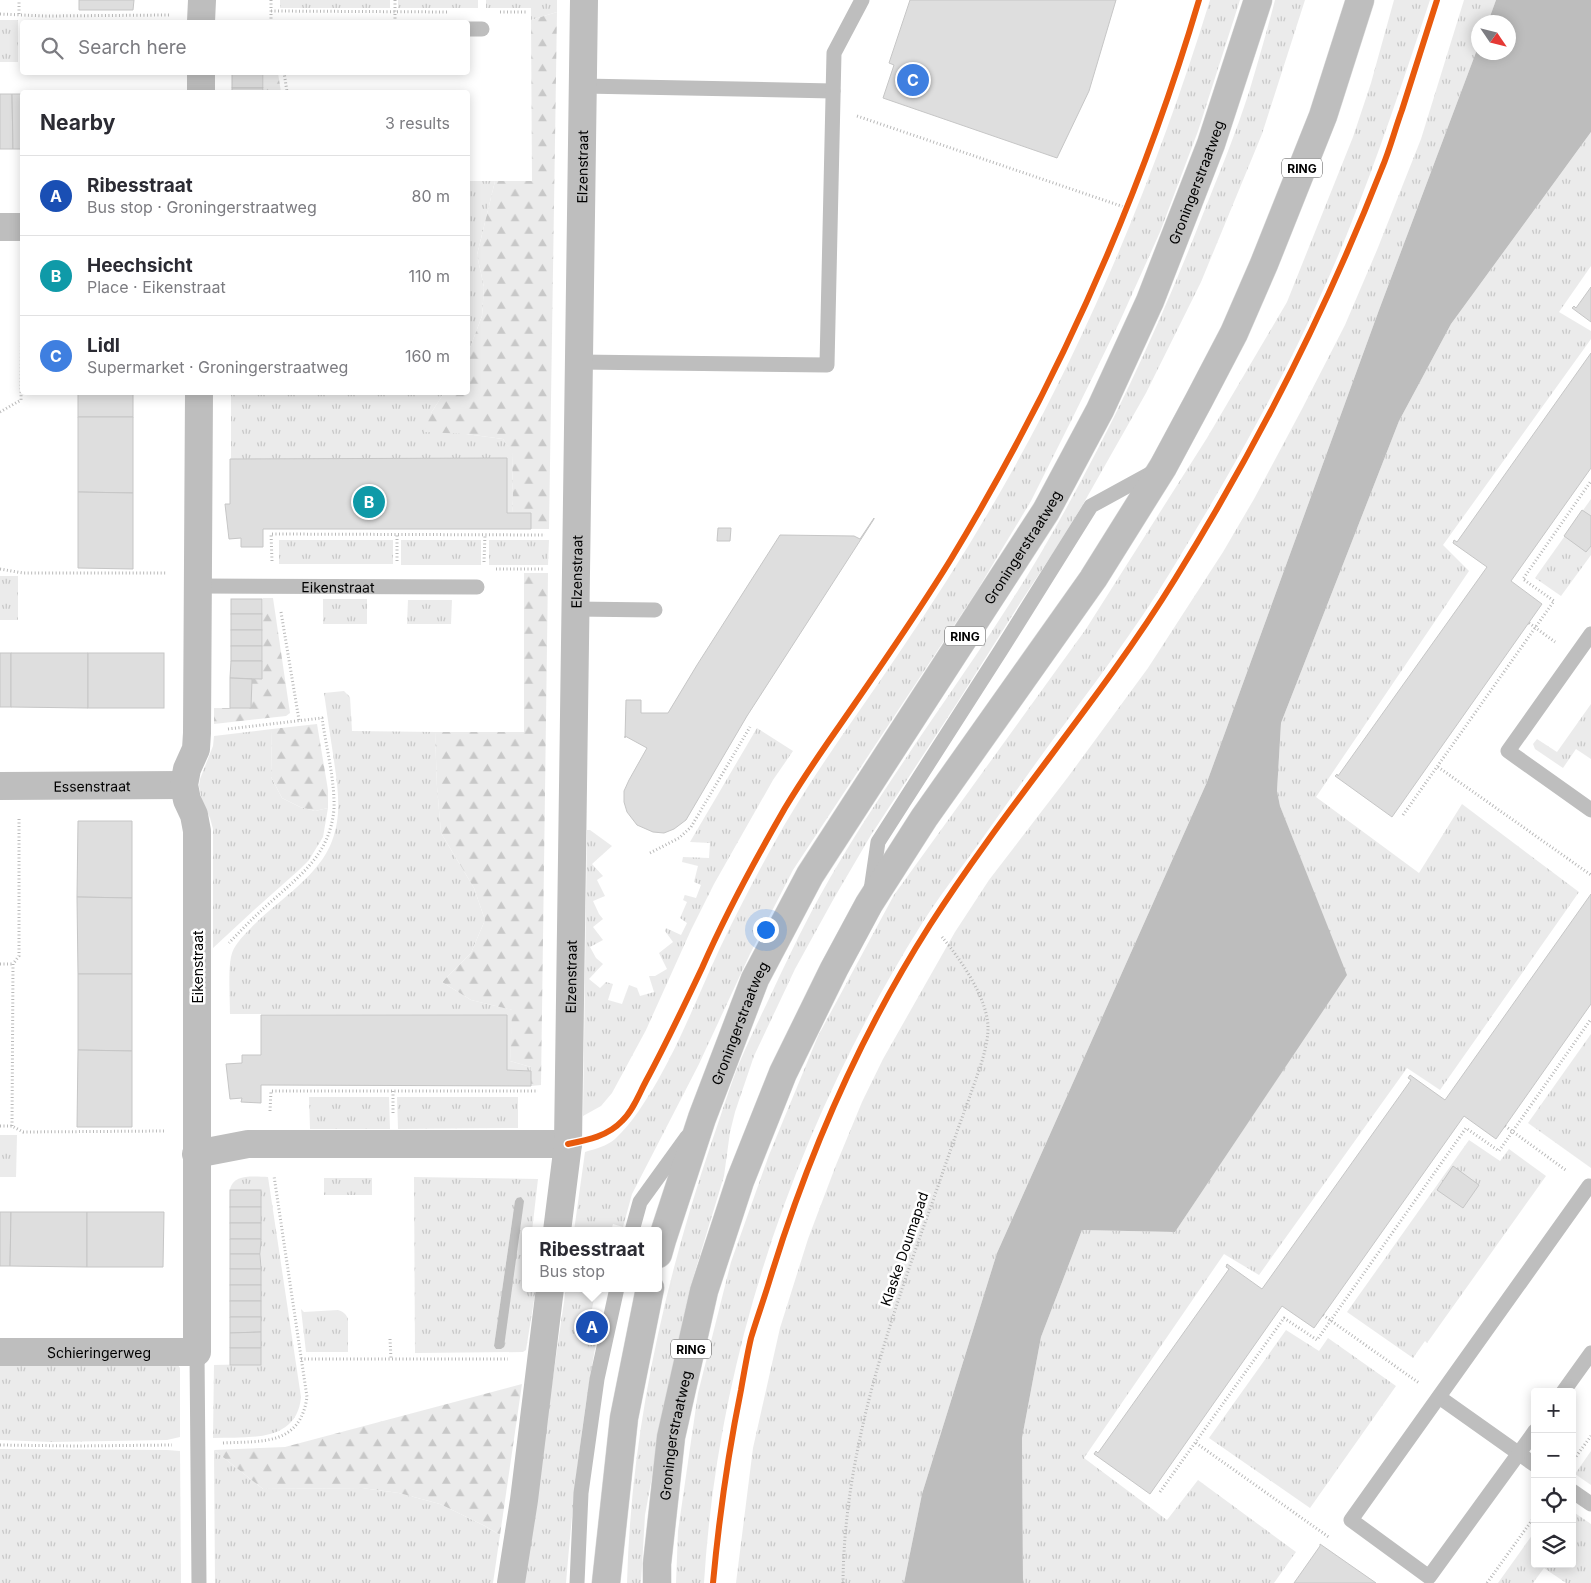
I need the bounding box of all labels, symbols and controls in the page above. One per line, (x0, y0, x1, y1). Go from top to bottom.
north arrow (1471, 15, 1516, 60)
search box (20, 20, 470, 75)
icon: search (38, 34, 66, 62)
text: Search here (78, 36, 187, 59)
pin: C (897, 61, 929, 99)
text: Nearby (40, 110, 115, 135)
text: 3 results (385, 113, 450, 133)
street label: Groningerstraatweg (1164, 118, 1227, 247)
street label: Elzenstraat (573, 130, 591, 204)
road number: RING (1282, 158, 1322, 178)
text: Ribesstraat (87, 174, 193, 197)
text: A (50, 186, 62, 206)
text: 80 m (411, 186, 450, 206)
text: Bus stop · Groningerstraatweg (87, 197, 317, 217)
text: Heechsicht (87, 254, 193, 277)
text: B (51, 266, 61, 286)
text: 110 m (408, 266, 450, 286)
text: Place · Eikenstraat (87, 277, 226, 297)
text: Lidl (87, 334, 120, 357)
text: C (50, 346, 62, 366)
text: 160 m (405, 346, 450, 366)
text: Supermarket · Groningerstraatweg (87, 357, 348, 377)
pin: B (353, 483, 385, 521)
street label: Groningerstraatweg (980, 487, 1064, 607)
street label: Elzenstraat (567, 535, 585, 609)
street label: Eikenstraat (301, 578, 375, 595)
road number: RING (945, 626, 985, 646)
street label: Essenstraat (53, 777, 131, 794)
your location (753, 917, 779, 943)
street label: Eikenstraat (189, 930, 206, 1004)
street label: Elzenstraat (561, 939, 579, 1014)
street label: Groningerstraatweg (707, 958, 771, 1087)
street label: Klaske Doumapad (877, 1190, 931, 1308)
popup (522, 1227, 662, 1292)
text: Ribesstraat (539, 1238, 645, 1261)
text: Bus stop (539, 1261, 605, 1281)
pin: A (576, 1308, 608, 1346)
road number: RING (671, 1340, 711, 1358)
street label: Schieringerweg (47, 1344, 151, 1361)
street label: Groningerstraatweg (656, 1369, 694, 1501)
map controls (1531, 1388, 1576, 1568)
button: + (1531, 1388, 1576, 1433)
button: − (1531, 1433, 1576, 1478)
button: locate (1531, 1478, 1576, 1523)
button: layers (1531, 1523, 1576, 1568)

